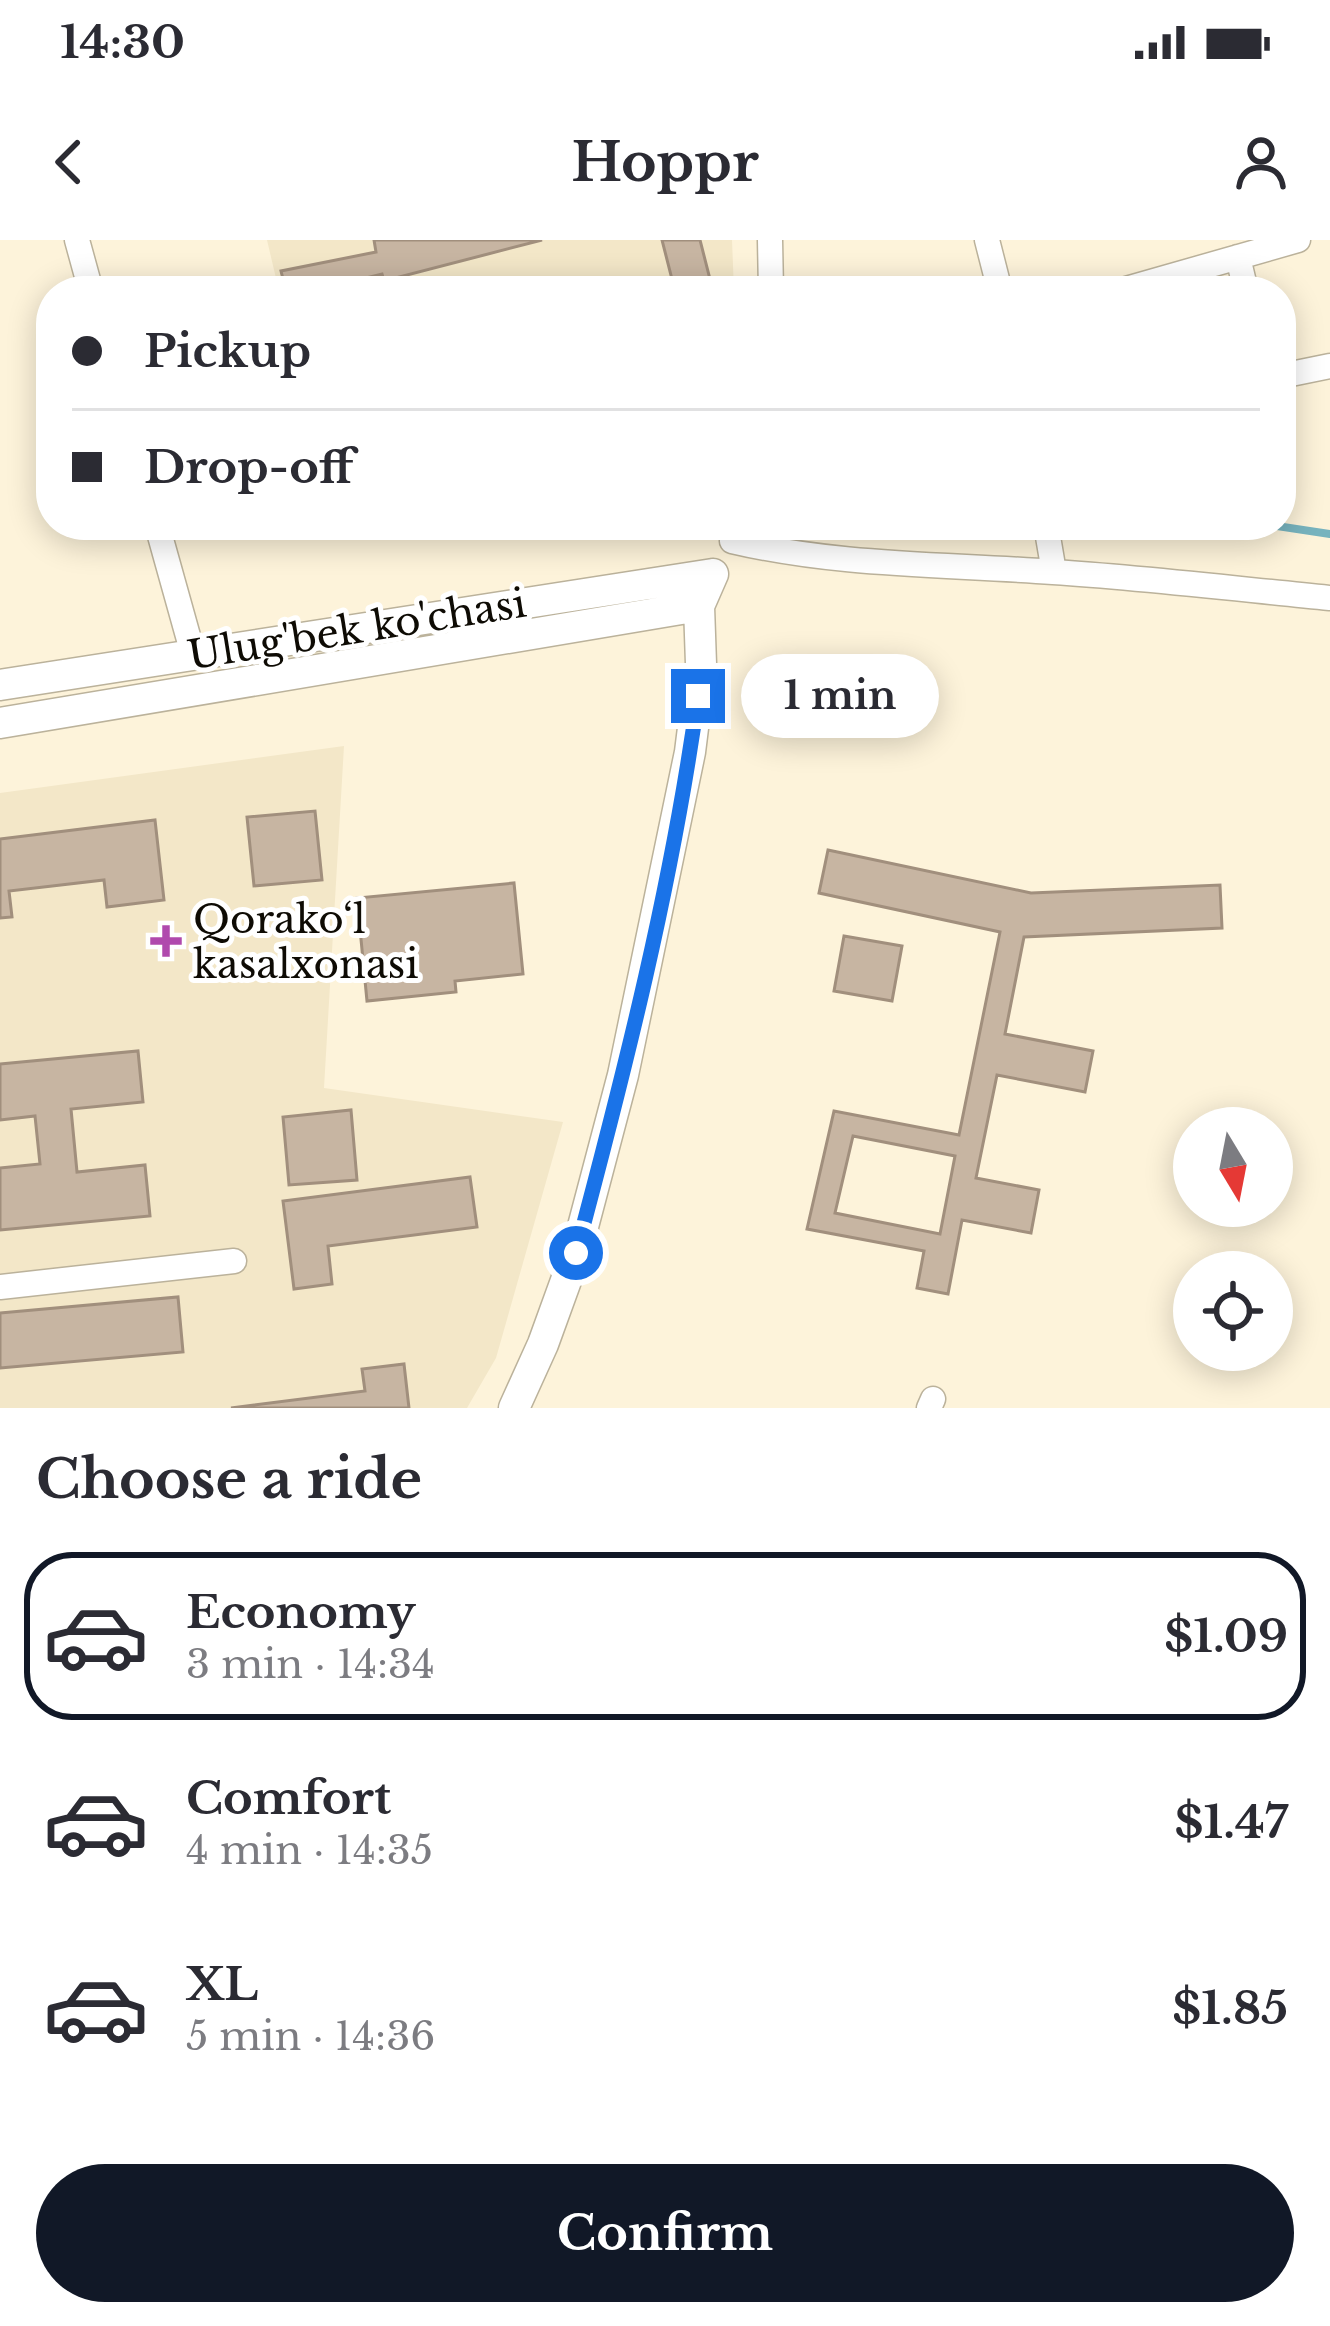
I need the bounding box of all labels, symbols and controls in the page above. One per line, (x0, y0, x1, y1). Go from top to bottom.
text: 14:30 (60, 14, 185, 70)
icon: back (36, 129, 102, 195)
text: Hoppr (571, 129, 759, 196)
icon: person (1228, 129, 1294, 195)
text: Pickup (144, 323, 311, 379)
text: Drop-off (144, 439, 354, 495)
street label: Ulug'bek ko'chasi (184, 579, 530, 680)
callout: 1 min (740, 654, 938, 738)
route end (671, 669, 725, 723)
text: 1 min (784, 671, 896, 720)
place label: Qorako‘l kasalxonasi (193, 895, 419, 989)
marker: Qorako‘l kasalxonasi (150, 925, 182, 957)
north arrow (1173, 1107, 1293, 1227)
map controls (1173, 1107, 1293, 1371)
route start (549, 1226, 603, 1280)
button: locate (1173, 1251, 1293, 1371)
text: Choose a ride (36, 1446, 422, 1513)
icon: car (42, 1582, 150, 1690)
text: Economy (186, 1584, 416, 1640)
text: $1.09 (1164, 1608, 1288, 1664)
text: 3 min · 14:34 (186, 1640, 435, 1689)
icon: car (42, 1768, 150, 1876)
text: Comfort (186, 1770, 391, 1826)
text: $1.47 (1175, 1794, 1288, 1850)
text: 4 min · 14:35 (186, 1826, 433, 1875)
icon: car (42, 1954, 150, 2062)
text: XL (186, 1956, 258, 2012)
text: $1.85 (1172, 1980, 1288, 2036)
text: 5 min · 14:36 (186, 2012, 435, 2061)
button: Confirm (36, 2164, 1294, 2302)

